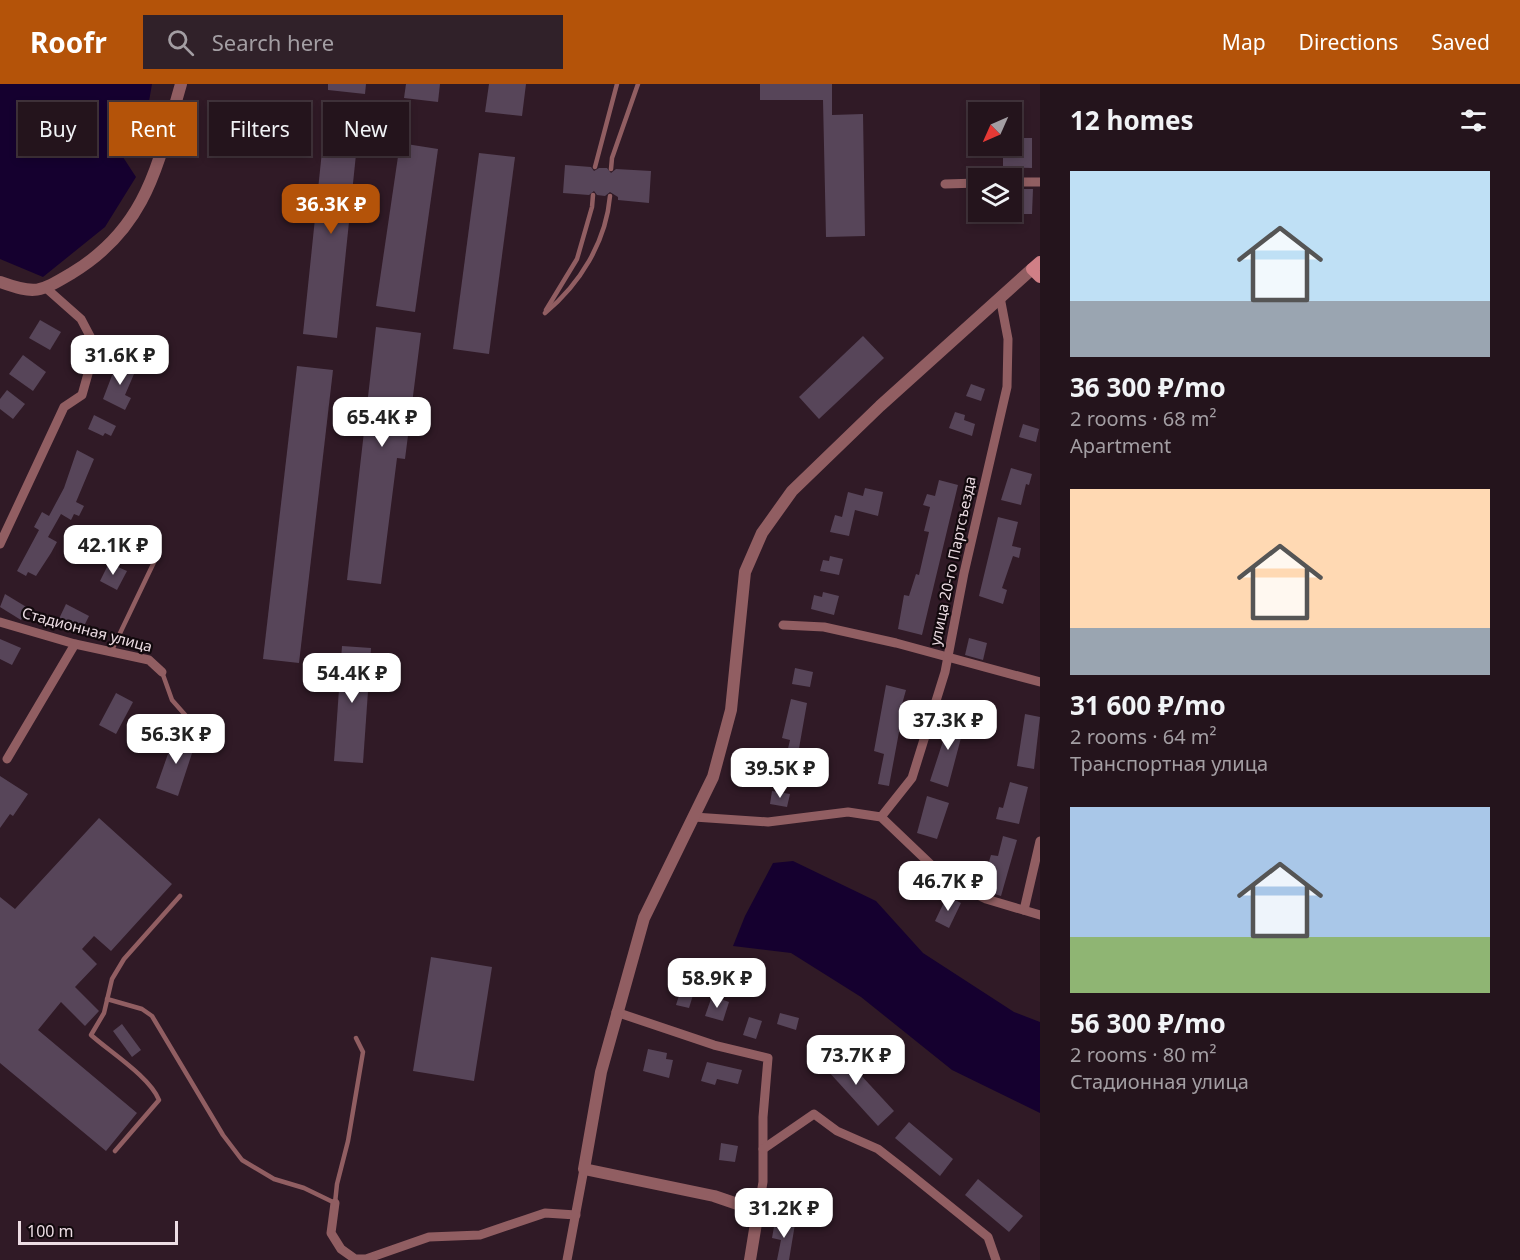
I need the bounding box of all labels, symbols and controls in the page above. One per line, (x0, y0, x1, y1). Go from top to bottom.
search box (143, 15, 563, 69)
text: Roofr (30, 23, 107, 61)
icon: search (164, 26, 197, 59)
text: Search here (212, 27, 334, 57)
text: Map (1222, 28, 1266, 56)
text: Directions (1299, 28, 1398, 56)
text: Saved (1431, 28, 1490, 56)
chip: Buy (18, 102, 97, 156)
chip: Rent (109, 102, 197, 156)
chip: Filters (209, 102, 311, 156)
chip: New (323, 102, 409, 156)
north arrow (968, 102, 1022, 156)
map controls (968, 102, 1022, 222)
text: 12 homes (1070, 102, 1194, 138)
icon: filters (1457, 104, 1490, 137)
button: layers (968, 168, 1022, 222)
pin: 36.3K ₽ (276, 184, 386, 235)
text: 36.3K ₽ (296, 190, 366, 217)
icon: home (1226, 210, 1334, 318)
pin: 31.6K ₽ (65, 335, 175, 386)
text: 31.6K ₽ (85, 341, 155, 368)
text: 36 300 ₽/mo (1070, 369, 1226, 405)
pin: 65.4K ₽ (327, 397, 437, 448)
text: 65.4K ₽ (347, 403, 417, 430)
text: 2 rooms · 68 m² (1070, 405, 1217, 432)
text: Apartment (1070, 432, 1171, 459)
street label: улица 20-го Партсъезда (924, 474, 980, 647)
pin: 42.1K ₽ (58, 525, 168, 576)
icon: home (1226, 528, 1334, 636)
text: 42.1K ₽ (78, 531, 148, 558)
street label: Стадионная улица (20, 602, 155, 656)
pin: 54.4K ₽ (297, 653, 407, 704)
text: 54.4K ₽ (317, 659, 387, 686)
text: 31 600 ₽/mo (1070, 687, 1226, 723)
pin: 37.3K ₽ (893, 700, 1003, 751)
text: 37.3K ₽ (913, 706, 983, 733)
pin: 56.3K ₽ (121, 714, 231, 765)
text: 56.3K ₽ (141, 720, 211, 747)
text: 2 rooms · 64 m² (1070, 723, 1217, 750)
pin: 39.5K ₽ (725, 748, 835, 799)
text: Транспортная улица (1070, 750, 1268, 777)
text: 39.5K ₽ (745, 754, 815, 781)
icon: home (1226, 846, 1334, 954)
pin: 46.7K ₽ (893, 861, 1003, 912)
text: 46.7K ₽ (913, 867, 983, 894)
pin: 58.9K ₽ (662, 958, 772, 1009)
text: 58.9K ₽ (682, 964, 752, 991)
text: 56 300 ₽/mo (1070, 1005, 1226, 1041)
pin: 73.7K ₽ (801, 1035, 911, 1086)
text: 73.7K ₽ (821, 1041, 891, 1068)
text: 2 rooms · 80 m² (1070, 1041, 1217, 1068)
text: Стадионная улица (1070, 1068, 1249, 1095)
pin: 31.2K ₽ (729, 1188, 839, 1239)
text: 31.2K ₽ (749, 1194, 819, 1221)
scale bar (18, 1218, 178, 1246)
text: 100 m (27, 1220, 74, 1242)

